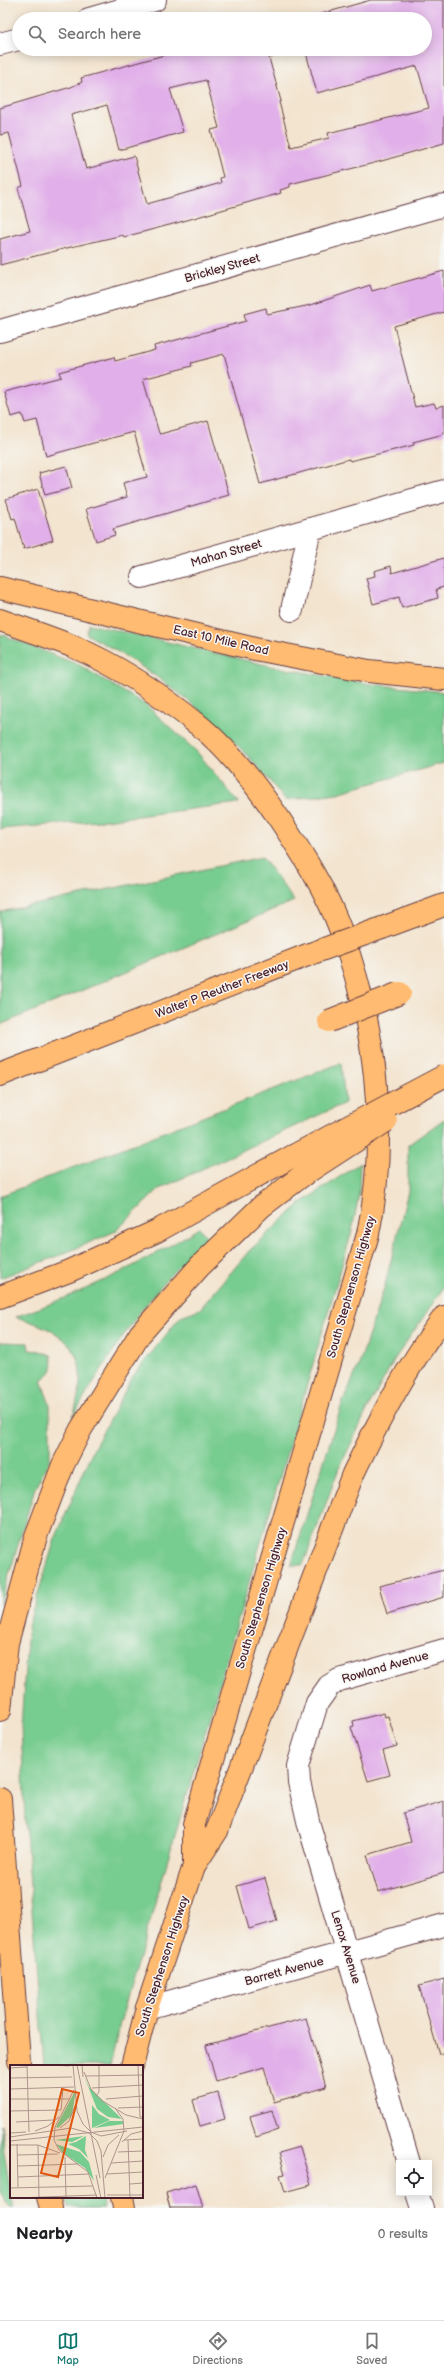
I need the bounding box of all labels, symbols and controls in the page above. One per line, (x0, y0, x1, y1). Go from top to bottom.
search box (12, 12, 432, 56)
icon: search (26, 23, 48, 45)
text: Search here (58, 25, 141, 44)
street label: Brickley Street (183, 250, 262, 286)
street label: Mahan Street (189, 536, 264, 571)
street label: East 10 Mile Road (172, 622, 270, 659)
street label: Walter P Reuther Freeway (153, 957, 291, 1022)
street label: South Stephenson Highway (324, 1214, 379, 1360)
street label: South Stephenson Highway (233, 1525, 290, 1671)
street label: Rowland Avenue (340, 1648, 430, 1687)
street label: South Stephenson Highway (133, 1893, 193, 2038)
street label: Lenox Avenue (327, 1909, 364, 1986)
street label: Barrett Avenue (243, 1954, 325, 1989)
inset map (10, 2065, 143, 2198)
map controls (396, 2160, 432, 2196)
button: locate (396, 2160, 432, 2196)
text: Nearby (16, 2224, 73, 2244)
text: 0 results (378, 2226, 428, 2242)
tab: Map (57, 2330, 79, 2367)
tab: Directions (192, 2330, 243, 2367)
tab: Saved (356, 2330, 387, 2367)

